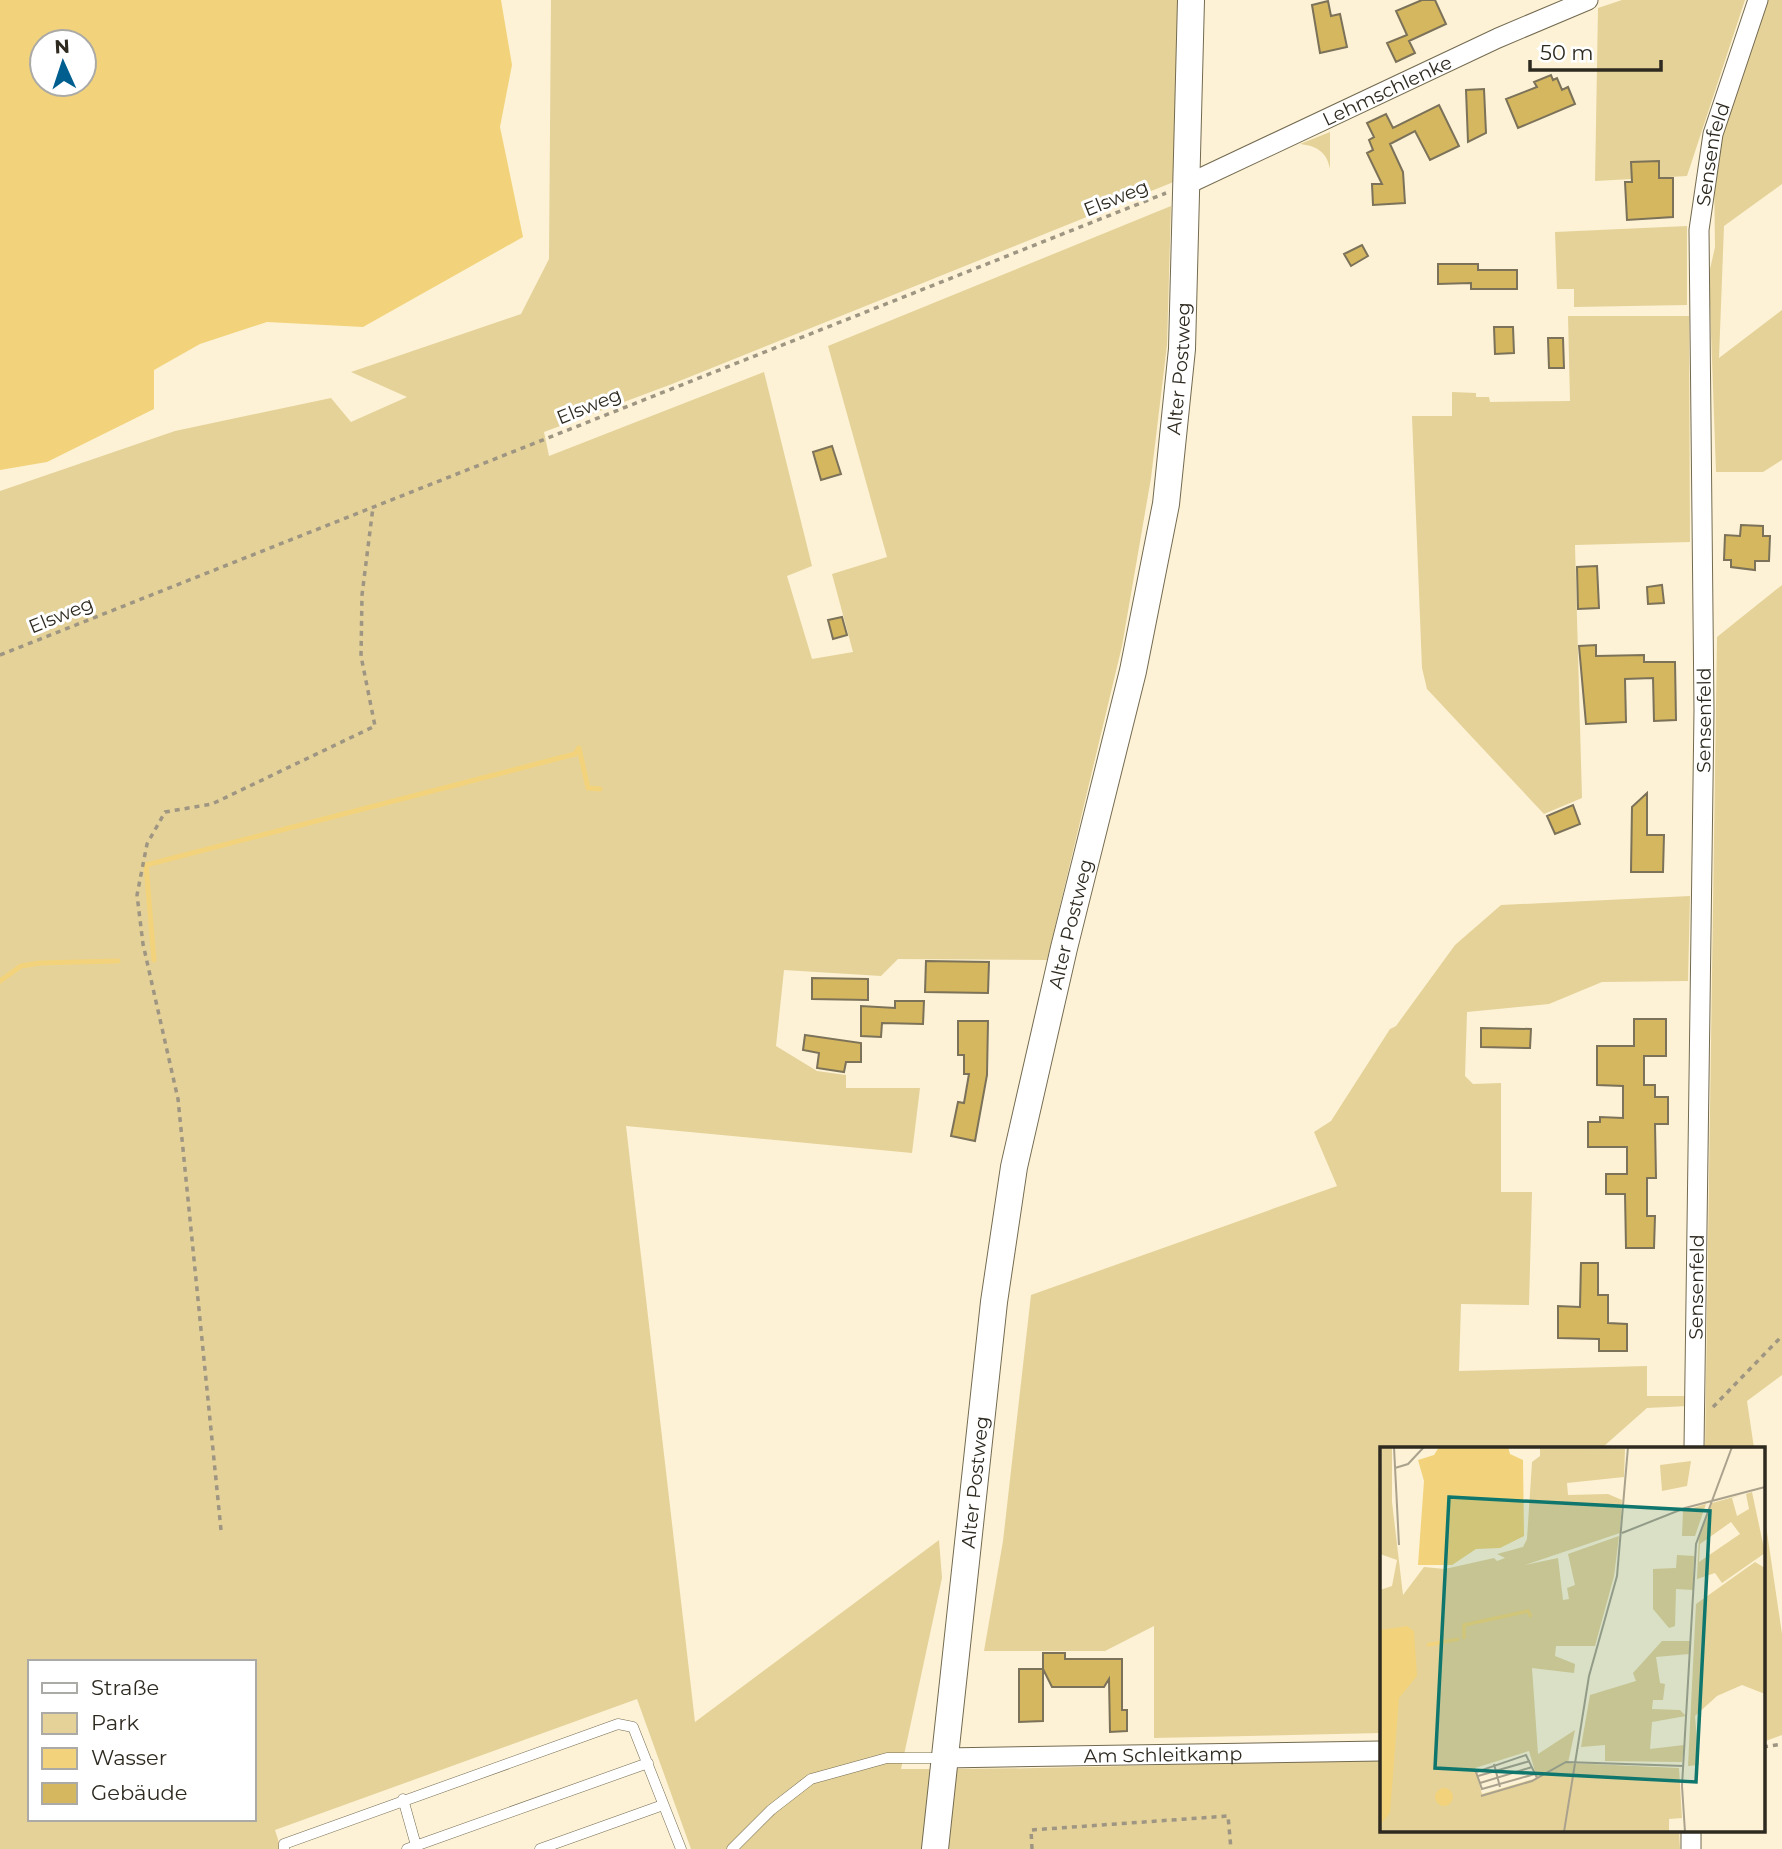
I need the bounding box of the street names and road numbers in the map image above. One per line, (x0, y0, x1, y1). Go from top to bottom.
street label: Lehmschlenke (1319, 50, 1455, 131)
street label: Sensenfeld (1691, 99, 1734, 208)
street label: Elsweg (1080, 175, 1152, 221)
street label: Alter Postweg (1162, 302, 1195, 436)
street label: Elsweg (553, 383, 625, 429)
street label: Elsweg (25, 592, 97, 638)
street label: Sensenfeld (1692, 667, 1716, 773)
street label: Alter Postweg (1043, 857, 1097, 991)
street label: Sensenfeld (1684, 1234, 1708, 1340)
street label: Alter Postweg (956, 1415, 993, 1550)
street label: Am Schleitkamp (1083, 1742, 1243, 1767)

